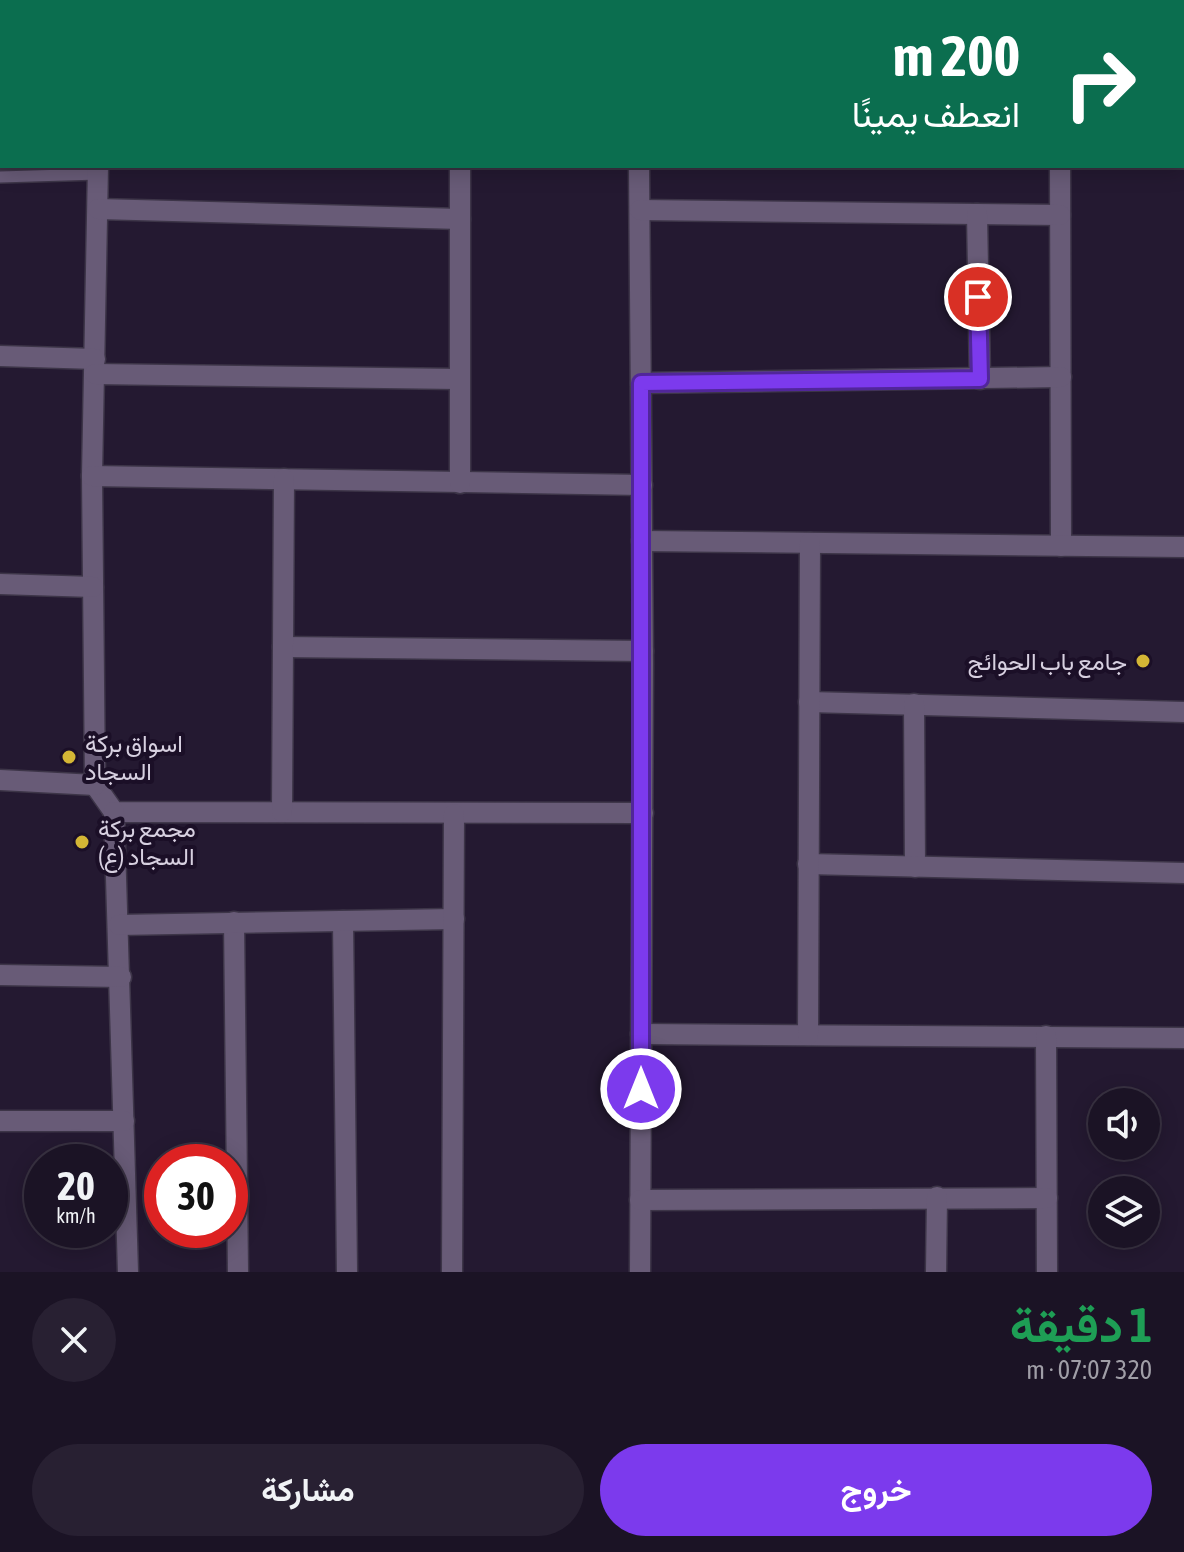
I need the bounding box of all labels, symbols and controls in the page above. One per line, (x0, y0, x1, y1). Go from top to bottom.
text: 200 m (893, 24, 1020, 88)
icon: right (1048, 32, 1152, 136)
text: انعطف يمينًا (852, 93, 1020, 135)
pin (944, 263, 1012, 331)
icon: arrive (956, 275, 1000, 319)
place label: جامع باب الحوائج (968, 648, 1127, 679)
marker: جامع باب الحوائج (1134, 652, 1152, 670)
place label: اسواق بركة السجاد (85, 730, 183, 786)
marker: اسواق بركة السجاد (60, 748, 78, 766)
place label: مجمع بركة السجاد (ع) (98, 815, 196, 873)
marker: مجمع بركة السجاد (ع) (73, 833, 91, 851)
position arrow (599, 1047, 683, 1131)
map controls (1088, 1088, 1160, 1248)
button: sound (1088, 1088, 1160, 1160)
speed limit sign: 30 (144, 1144, 248, 1248)
text: 20 (57, 1163, 95, 1208)
button: layers (1088, 1176, 1160, 1248)
text: km/h (56, 1204, 96, 1227)
text: 1 دقيقة (1010, 1297, 1152, 1352)
button: close (32, 1298, 116, 1382)
text: 320 m · 07:07 (1026, 1355, 1152, 1385)
button: مشاركة (32, 1444, 584, 1536)
button: خروج (600, 1444, 1152, 1536)

